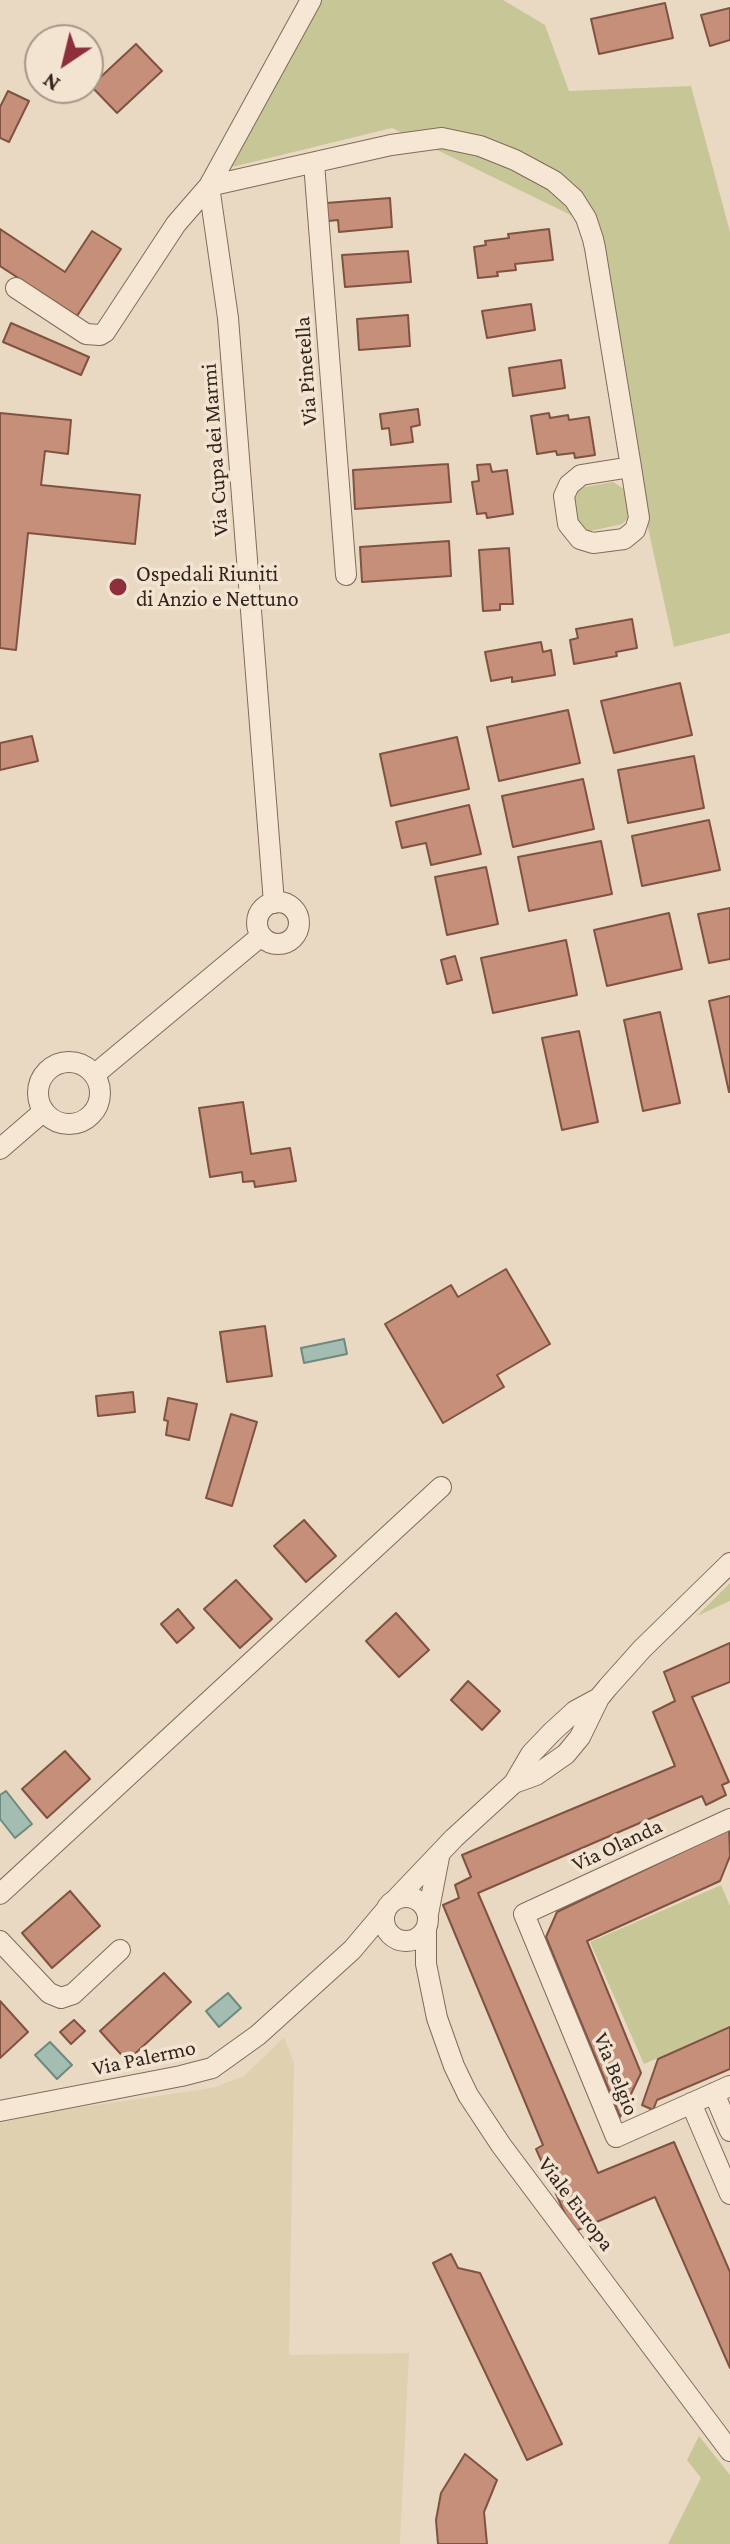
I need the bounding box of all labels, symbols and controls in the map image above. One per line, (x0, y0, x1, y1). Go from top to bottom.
north arrow (24, 24, 104, 104)
text: N (38, 68, 64, 97)
street label: Via Pinetella (289, 316, 323, 426)
street label: Via Cupa dei Marmi (196, 363, 234, 537)
place label: Ospedali Riuniti di Anzio e Nettuno (136, 561, 299, 612)
marker: Ospedali Riuniti di Anzio e Nettuno (107, 576, 129, 598)
street label: Via Olanda (568, 1813, 666, 1877)
street label: Via Belgio (587, 2029, 645, 2119)
street label: Via Palermo (90, 2034, 198, 2082)
street label: Viale Europa (532, 2152, 620, 2256)

